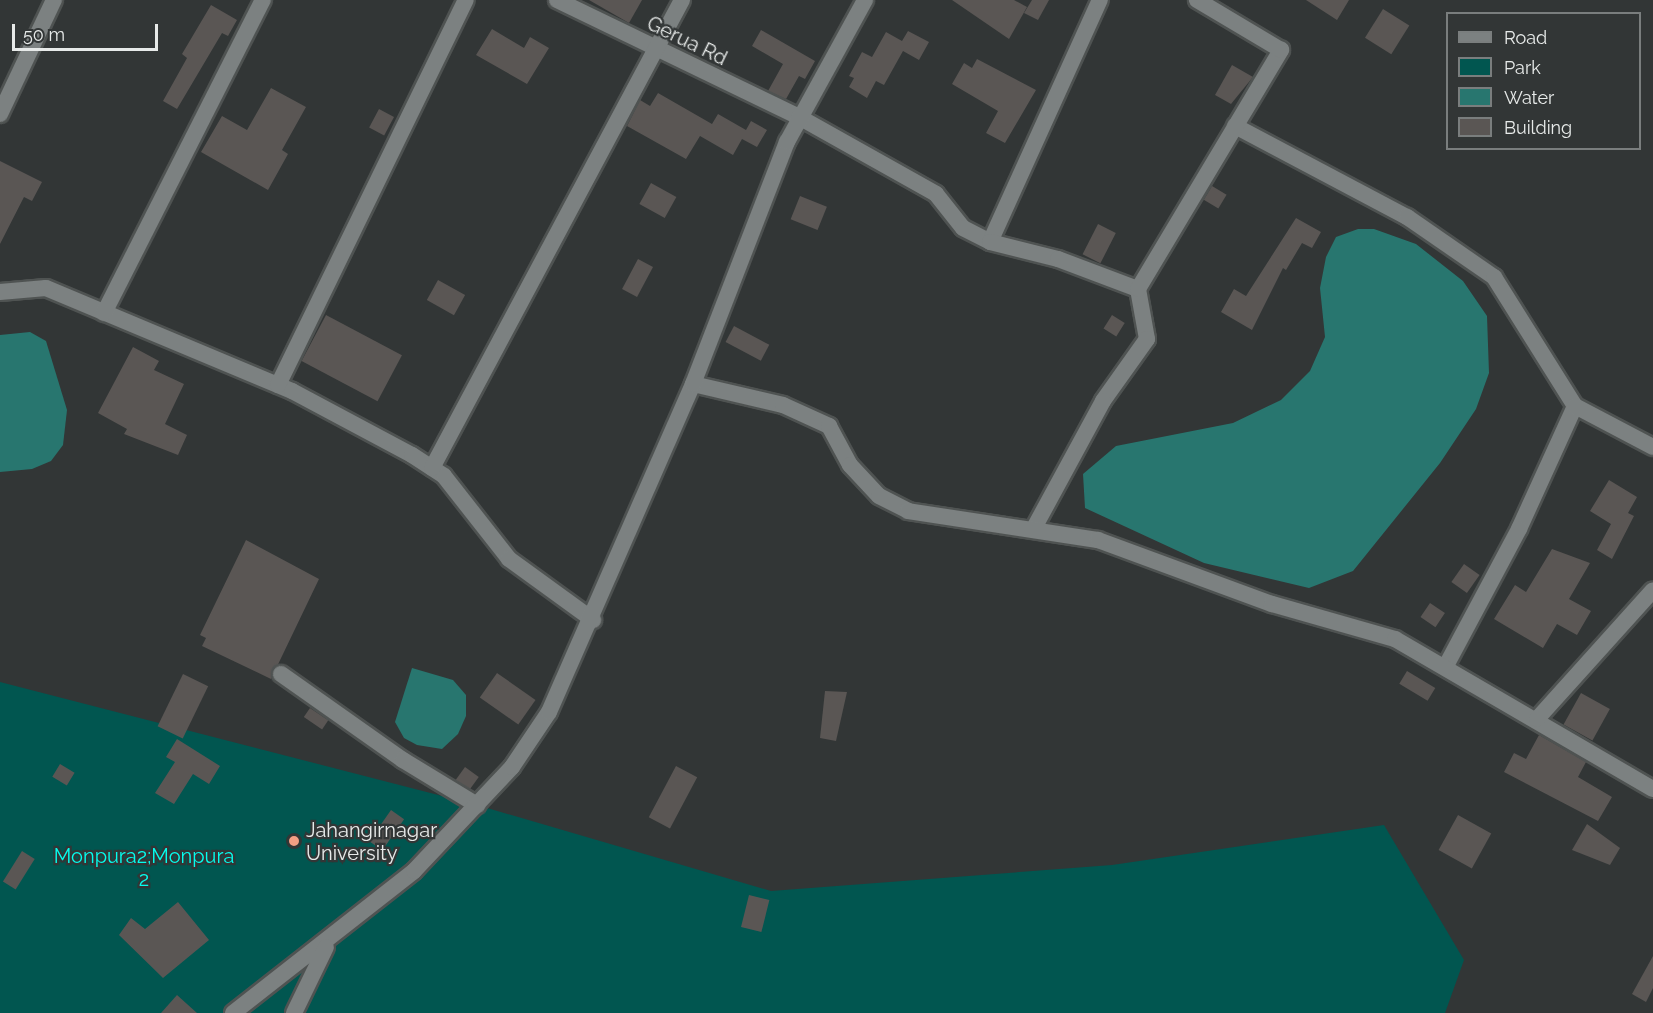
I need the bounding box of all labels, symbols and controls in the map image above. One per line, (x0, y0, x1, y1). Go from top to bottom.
street label: Gerua Rd (643, 11, 731, 71)
scale bar (15, 12, 160, 50)
legend (1446, 12, 1641, 150)
text: 50 m (23, 24, 65, 45)
text: Road (1504, 27, 1547, 48)
text: Park (1504, 57, 1541, 78)
text: Water (1504, 87, 1554, 108)
text: Building (1504, 117, 1572, 138)
place label: Jahangirnagar University (306, 818, 437, 865)
marker: Jahangirnagar University (287, 834, 301, 848)
park label: Monpura2;Monpura 2 (54, 845, 234, 892)

